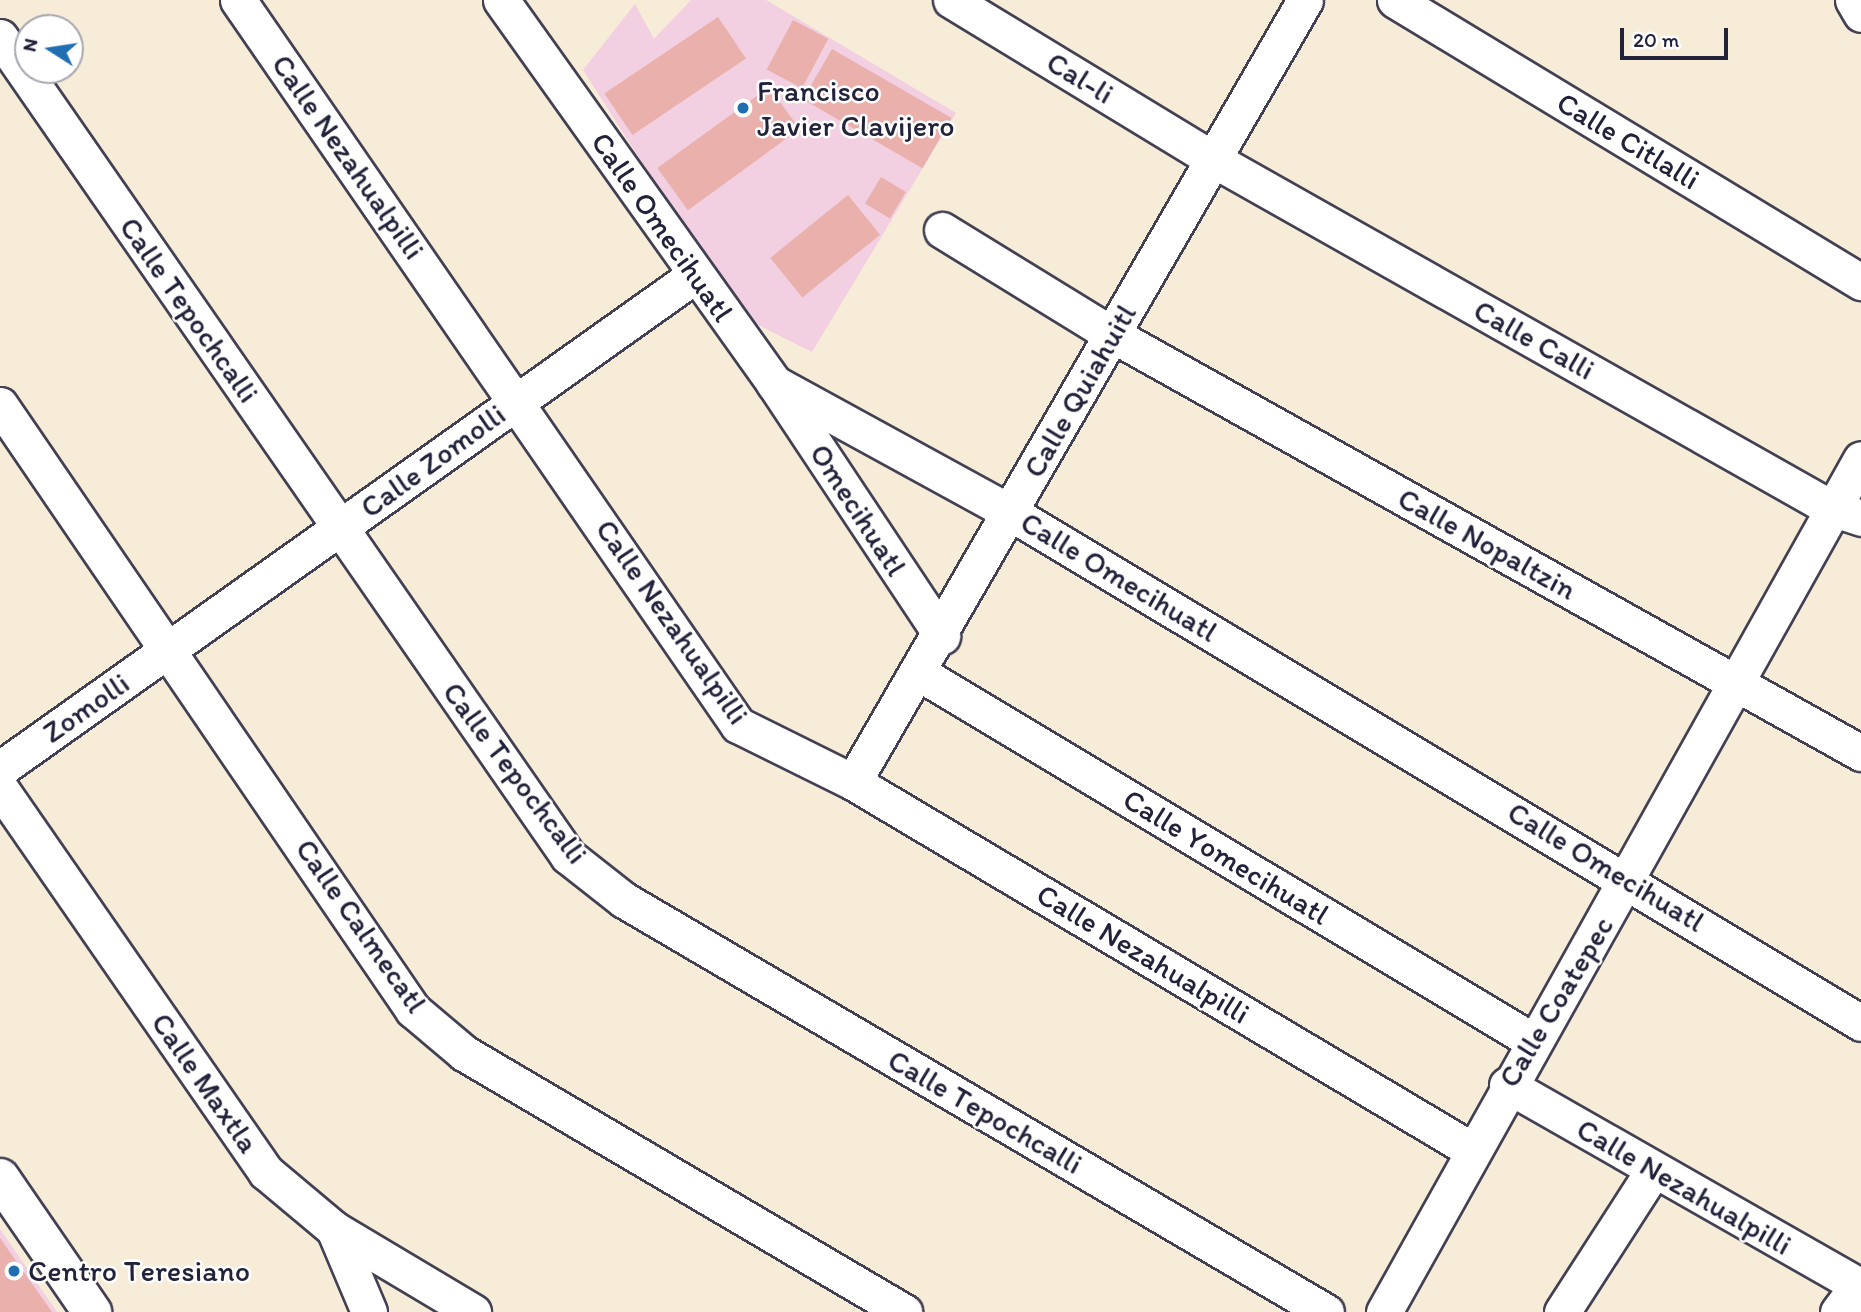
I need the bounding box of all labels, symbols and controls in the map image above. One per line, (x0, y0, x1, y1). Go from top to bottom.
north arrow (14, 14, 84, 84)
scale bar (1623, 14, 1731, 58)
text: 20 m (1633, 27, 1679, 52)
text: N (17, 36, 43, 54)
street label: Cal-li (1040, 44, 1120, 112)
street label: Calle Nezahualpilli (264, 48, 432, 266)
place label: Francisco Javier Clavijero (757, 73, 955, 144)
street label: Calle Citlalli (1551, 85, 1705, 197)
marker: Francisco Javier Clavijero (735, 100, 751, 116)
street label: Calle Omecihuatl (583, 125, 741, 329)
street label: Calle Tepochcalli (112, 211, 266, 409)
street label: Calle Calli (1467, 292, 1601, 388)
street label: Calle Quiahuitl (1016, 298, 1144, 484)
street label: Calle Zomolli (353, 396, 513, 526)
street label: Omecihuatl (802, 437, 914, 583)
street label: Calle Nopaltzin (1392, 481, 1582, 607)
street label: Calle Omecihuatl (1014, 504, 1224, 650)
street label: Calle Nezahualpilli (588, 513, 756, 731)
street label: Zomolli (36, 665, 136, 751)
street label: Calle Tepochcalli (436, 676, 594, 870)
street label: Calle Yomecihuatl (1118, 782, 1334, 932)
street label: Calle Omecihuatl (1501, 794, 1711, 940)
street label: Calle Calmecatl (288, 832, 434, 1020)
street label: Calle Nezahualpilli (1031, 877, 1255, 1031)
street label: Calle Coatepec (1491, 911, 1621, 1093)
street label: Calle Maxtla (144, 1007, 266, 1159)
street label: Calle Tepochcalli (882, 1042, 1088, 1182)
street label: Calle Nezahualpilli (1571, 1111, 1797, 1263)
place label: Centro Teresiano (28, 1253, 247, 1289)
marker: Centro Teresiano (6, 1263, 22, 1279)

